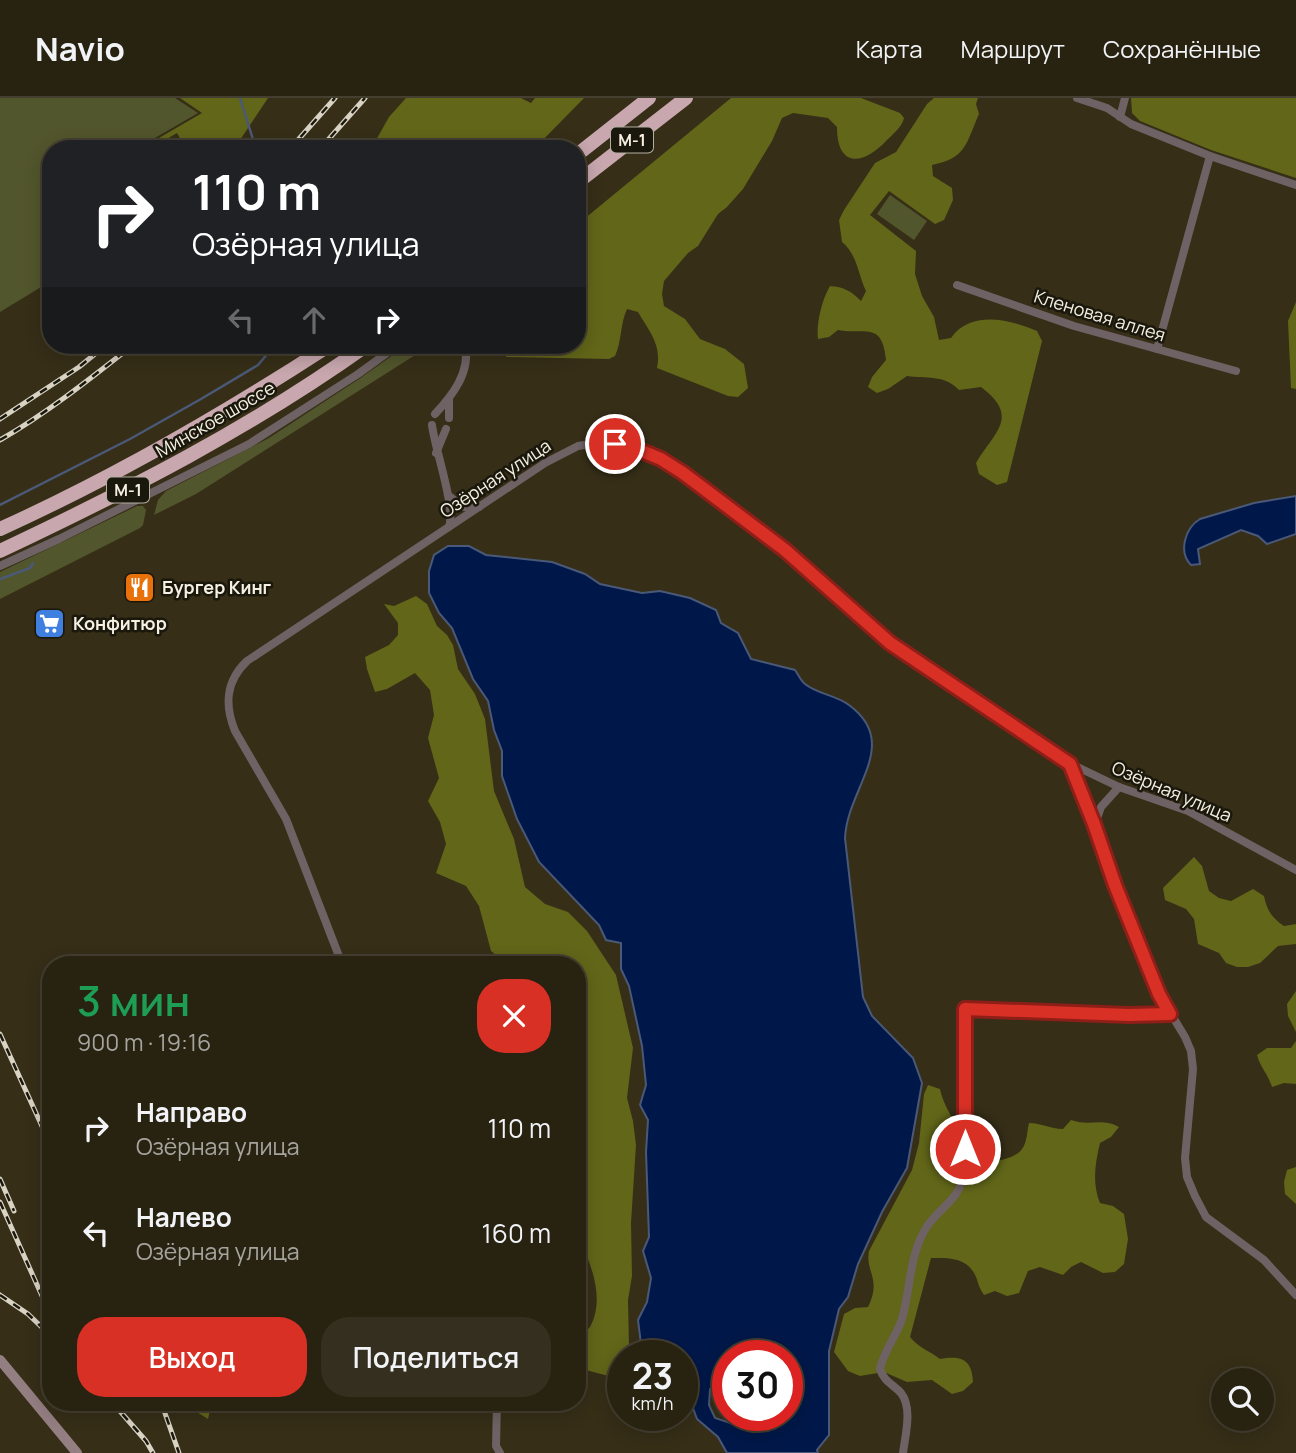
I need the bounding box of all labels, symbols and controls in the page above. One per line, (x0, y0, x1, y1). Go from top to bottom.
text: Navio (35, 26, 125, 71)
text: Карта (856, 32, 923, 65)
text: Маршрут (961, 32, 1065, 65)
text: Сохранённые (1103, 32, 1261, 65)
road number: М-1 (611, 128, 653, 152)
text: 110 m (192, 158, 321, 225)
icon: right (77, 168, 168, 259)
text: Озёрная улица (192, 222, 420, 266)
street label: Кленовая аллея (1031, 284, 1169, 346)
icon: left (222, 301, 260, 339)
icon: ahead (295, 301, 333, 339)
icon: right (368, 301, 406, 339)
street label: Минское шоссе (151, 375, 279, 463)
pin (585, 414, 645, 474)
icon: arrive (596, 425, 634, 463)
street label: Озёрная улица (435, 433, 555, 523)
road number: М-1 (107, 478, 149, 502)
restaurant icon: Бургер Кинг (122, 570, 156, 604)
place label: Бургер Кинг (162, 575, 272, 599)
supermarket icon: Конфитюр (33, 606, 67, 640)
place label: Конфитюр (73, 611, 167, 635)
street label: Озёрная улица (1108, 755, 1236, 827)
text: 3 мин (77, 971, 190, 1029)
button: close (477, 979, 551, 1053)
text: 900 m · 19:16 (77, 1026, 211, 1058)
text: Направо (136, 1094, 247, 1130)
icon: right (77, 1109, 115, 1147)
text: 110 m (488, 1110, 551, 1146)
position arrow (928, 1112, 1002, 1186)
text: Озёрная улица (136, 1130, 300, 1162)
text: Налево (136, 1199, 232, 1235)
icon: left (77, 1214, 115, 1252)
text: 160 m (482, 1215, 551, 1251)
text: Озёрная улица (136, 1235, 300, 1267)
button: Выход (77, 1317, 307, 1397)
button: Поделиться (321, 1317, 551, 1397)
speed limit sign: 30 (712, 1340, 803, 1431)
text: 23 (632, 1352, 673, 1400)
map controls (1211, 1368, 1274, 1431)
button: search (1211, 1368, 1274, 1431)
text: km/h (632, 1391, 673, 1415)

